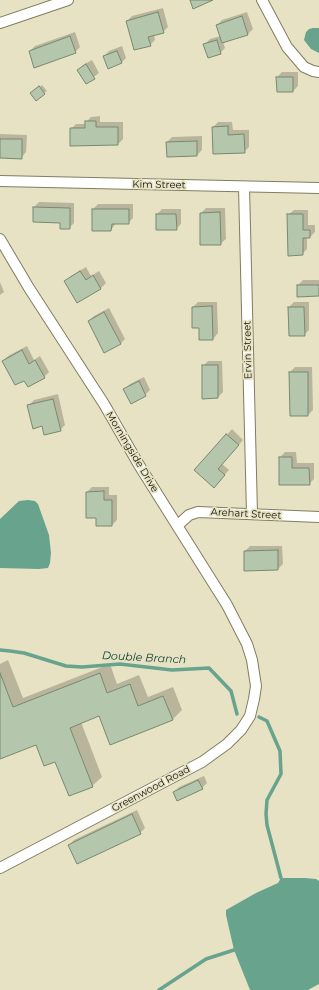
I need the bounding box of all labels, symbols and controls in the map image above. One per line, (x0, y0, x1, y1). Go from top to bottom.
street label: Kim Street (132, 179, 186, 191)
street label: Ervin Street (241, 321, 255, 379)
street label: Morningside Drive (103, 409, 161, 495)
street label: Arehart Street (210, 506, 282, 522)
water label: Double Branch (102, 649, 186, 667)
street label: Greenwood Road (110, 763, 192, 815)

